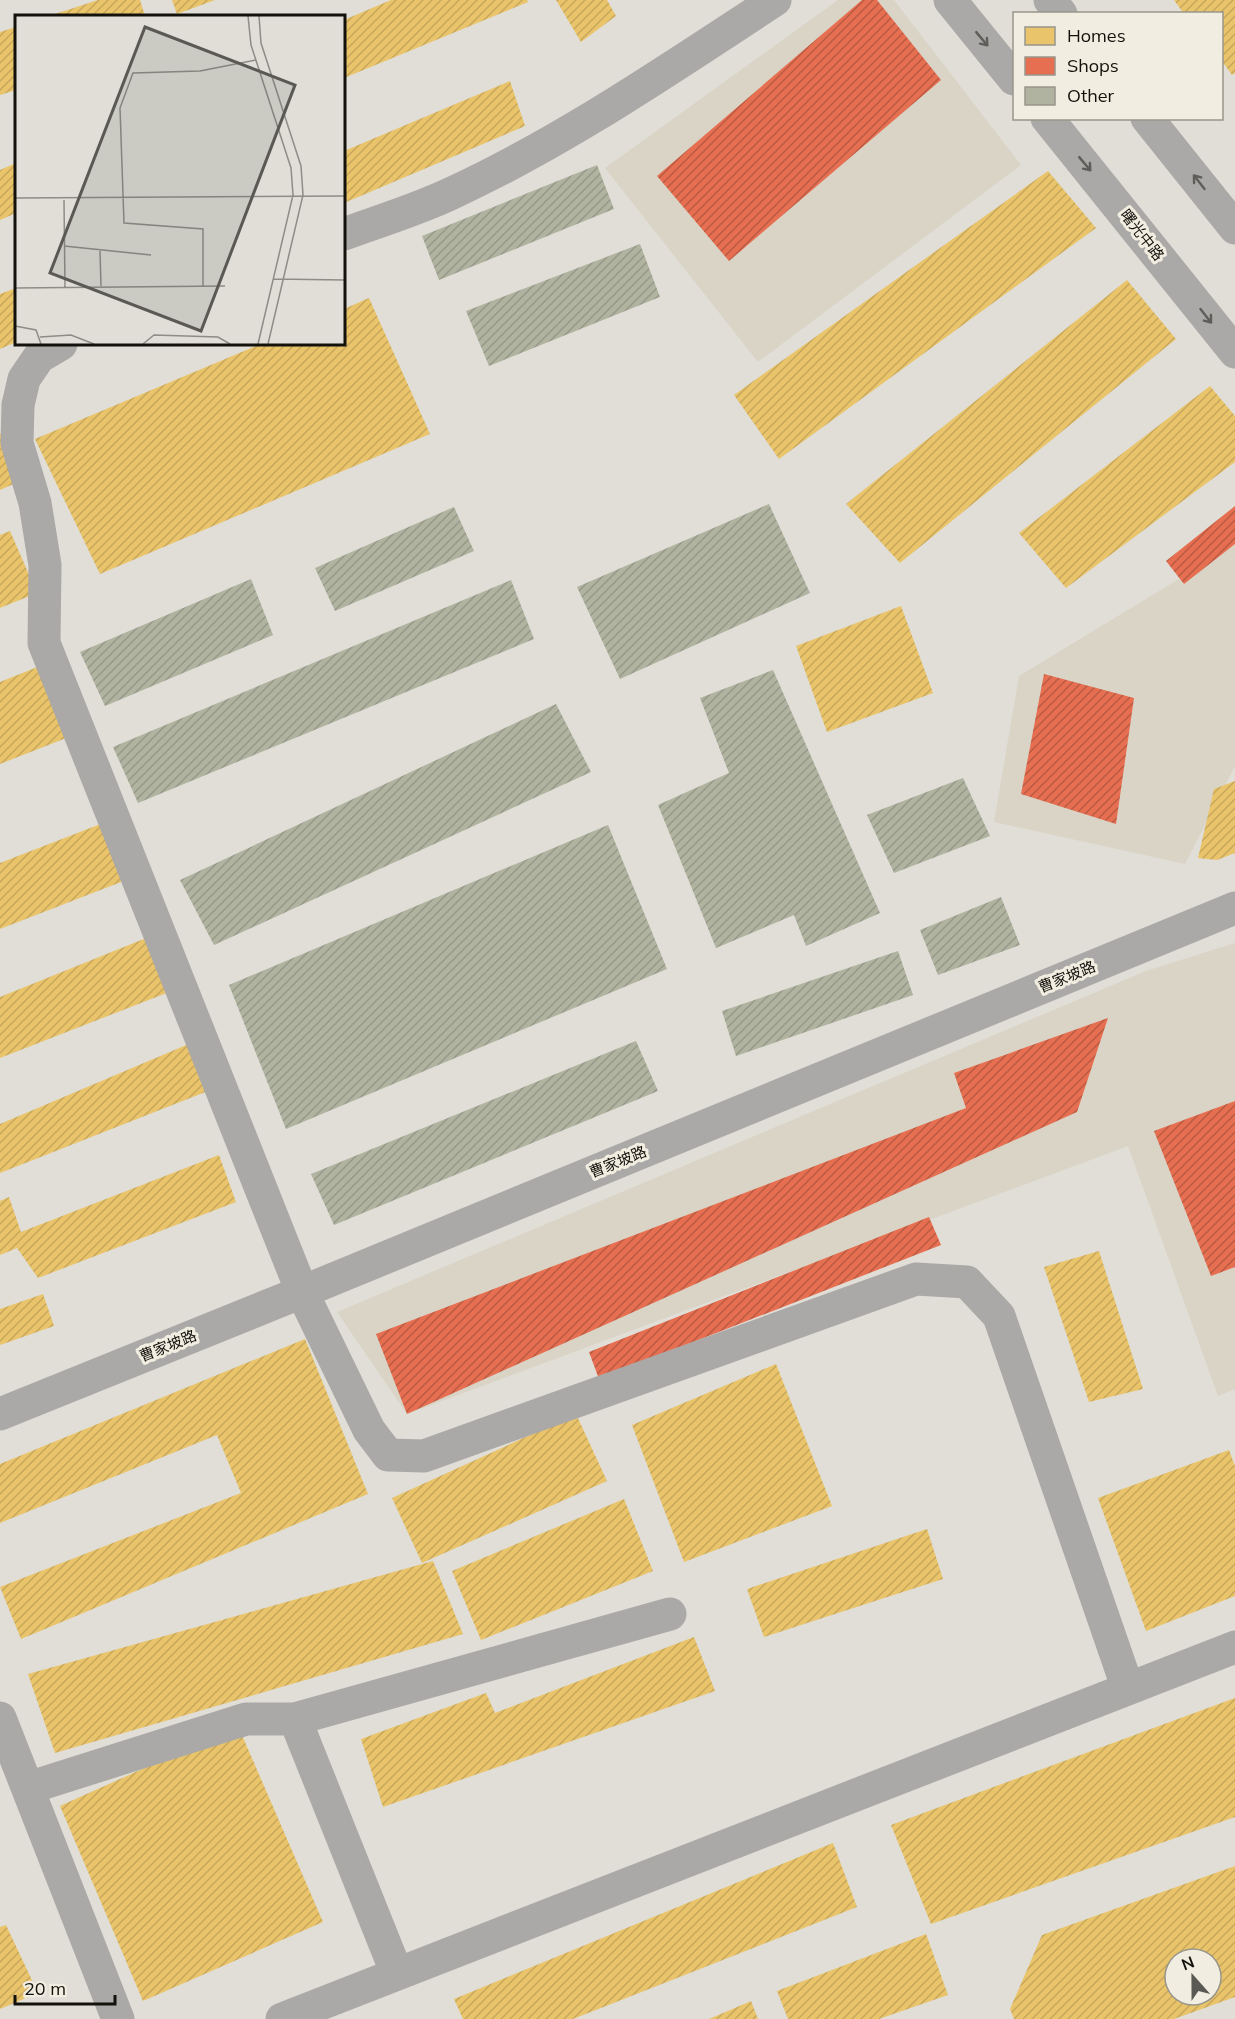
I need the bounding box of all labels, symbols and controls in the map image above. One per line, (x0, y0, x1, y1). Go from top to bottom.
legend (1013, 12, 1223, 120)
inset map (15, 15, 345, 345)
text: Homes (1067, 24, 1126, 47)
one-way arrow (975, 31, 989, 46)
text: Shops (1067, 54, 1119, 77)
text: Other (1067, 84, 1115, 107)
one-way arrow (1078, 156, 1091, 172)
one-way arrow (1192, 174, 1205, 190)
street label: 曙光中路 (1116, 205, 1168, 264)
one-way arrow (1200, 308, 1213, 324)
street label: 曹家坡路 (1035, 956, 1098, 997)
street label: 曹家坡路 (586, 1141, 649, 1182)
street label: 曹家坡路 (136, 1325, 199, 1366)
north arrow (1163, 1947, 1223, 2007)
text: N (1178, 1951, 1197, 1974)
scale bar (15, 1968, 116, 2006)
text: 20 m (24, 1977, 66, 2000)

